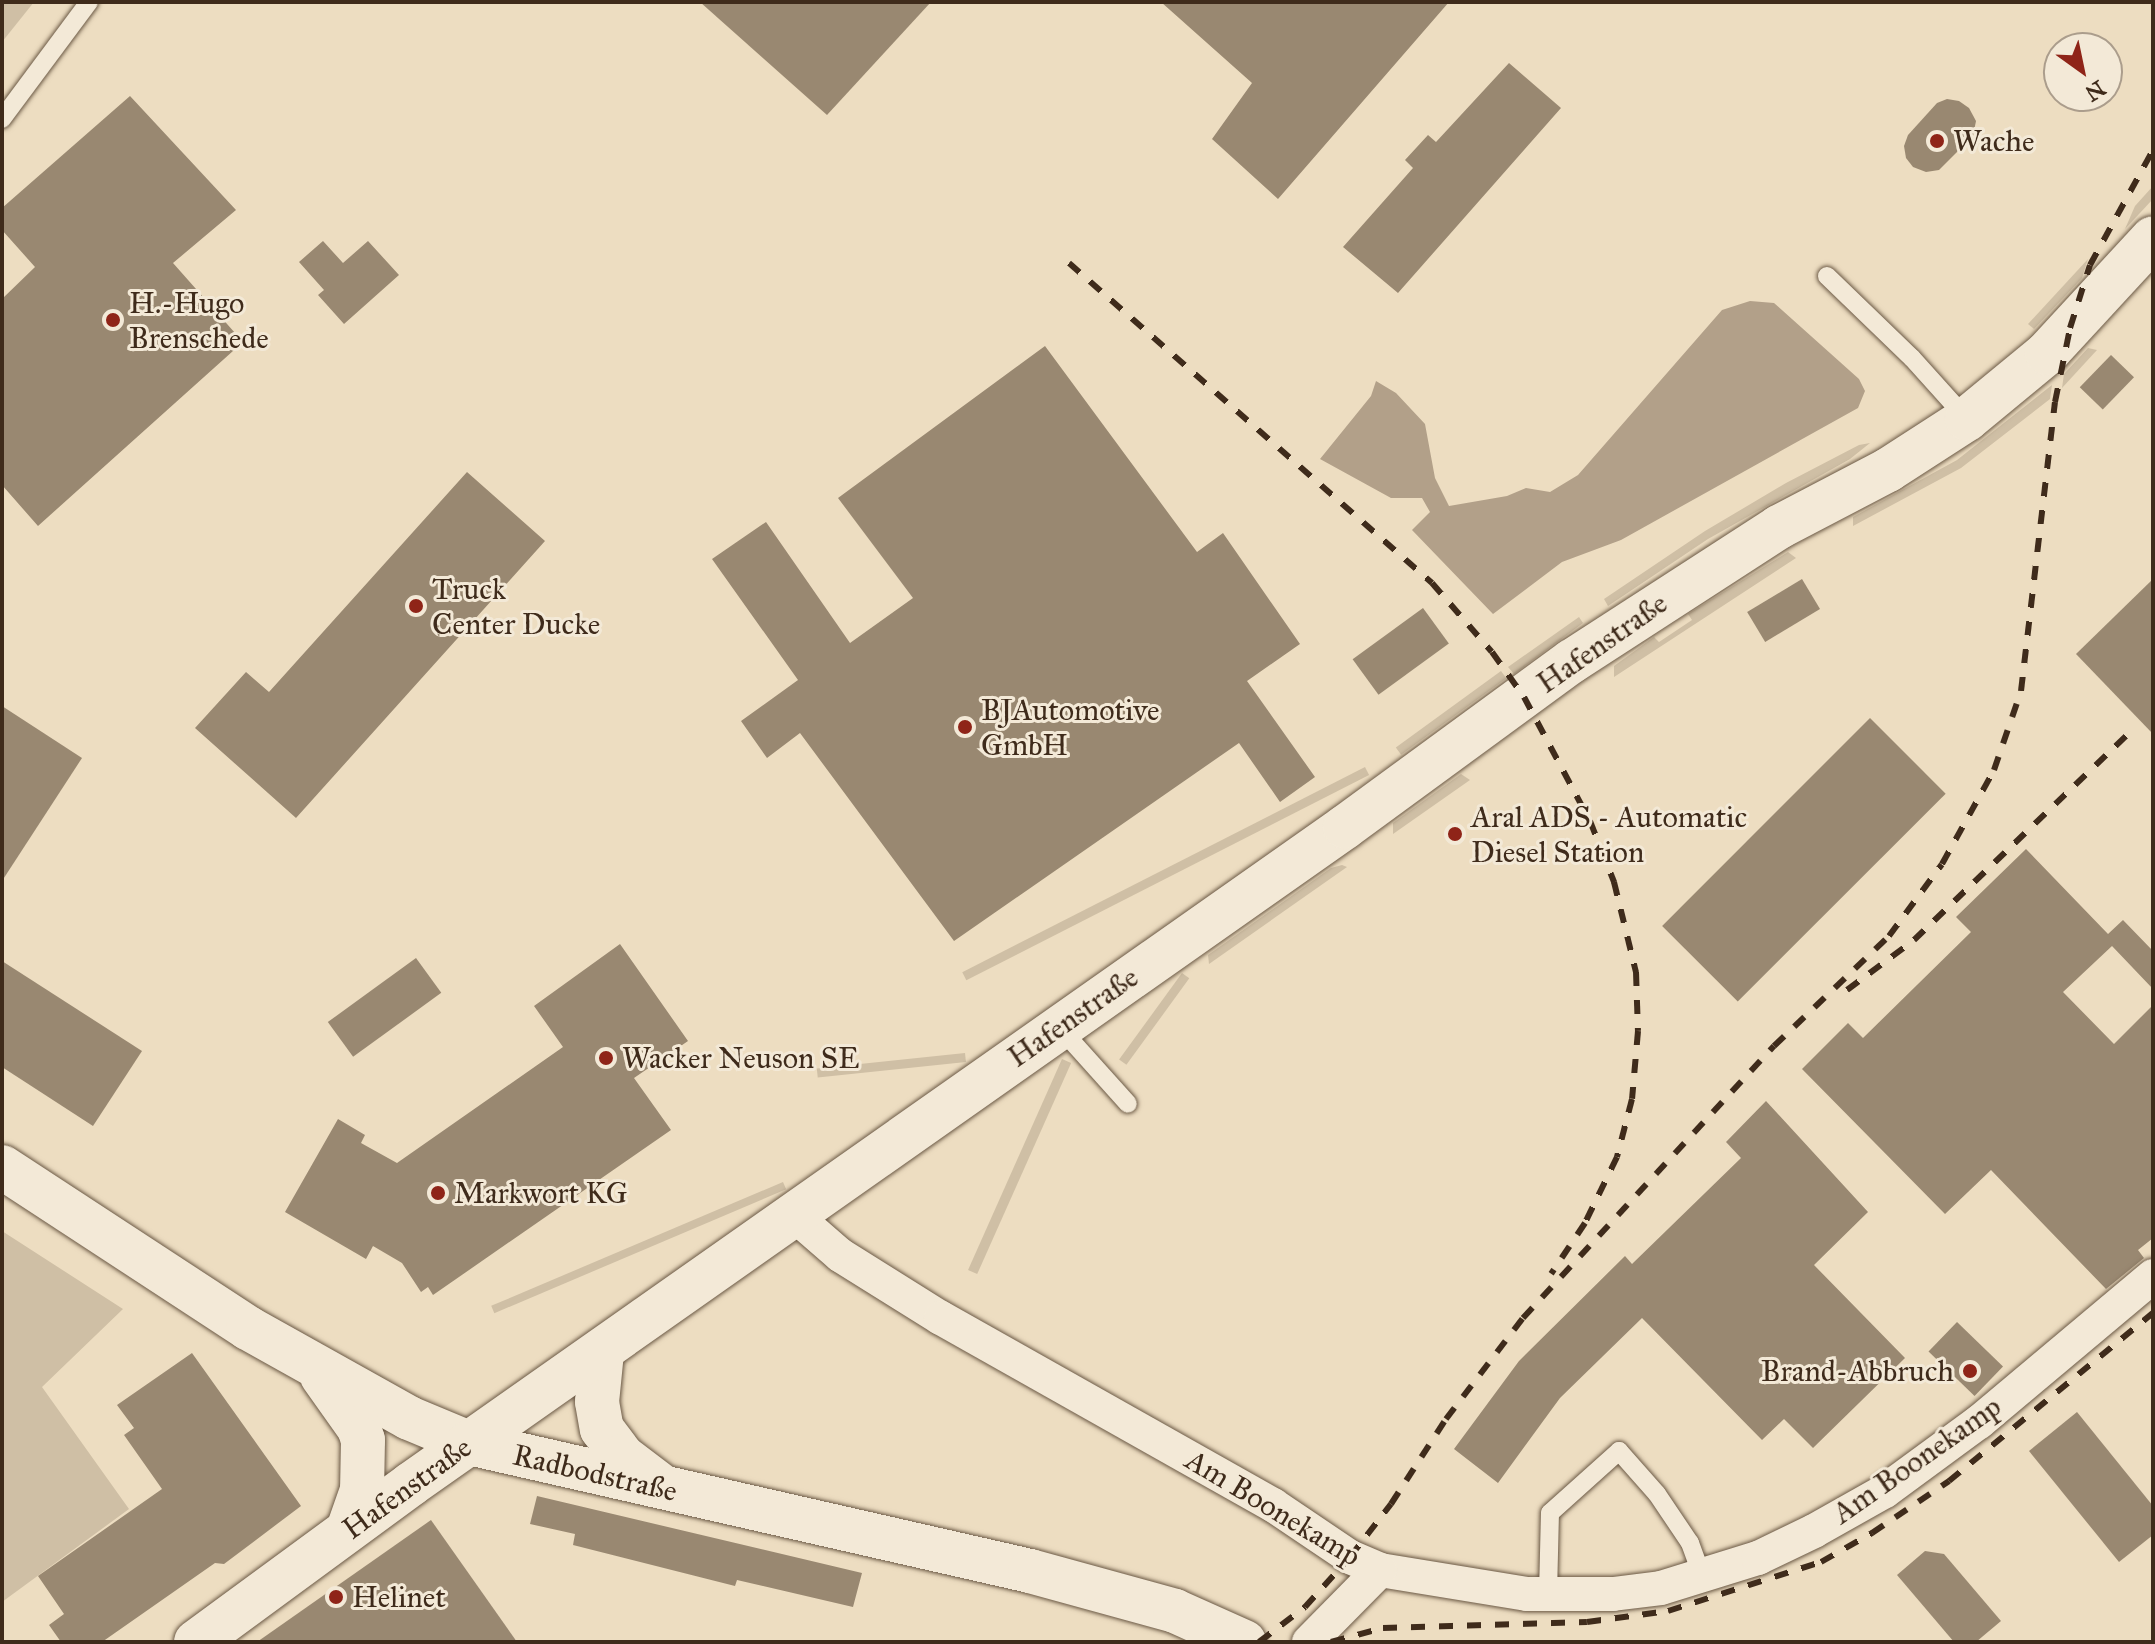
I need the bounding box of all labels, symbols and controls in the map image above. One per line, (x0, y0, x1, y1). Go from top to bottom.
north arrow (2043, 32, 2123, 112)
text: N (2080, 74, 2110, 107)
place label: Wache (1953, 123, 2034, 159)
marker: Wache (1928, 132, 1946, 150)
place label: H.-Hugo Brenschede (129, 285, 269, 356)
marker: H.-Hugo Brenschede (104, 311, 122, 329)
place label: Truck Center Ducke (432, 571, 600, 642)
street label: Hafenstraße (1530, 585, 1674, 701)
marker: Truck Center Ducke (407, 597, 425, 615)
place label: BJAutomotive GmbH (981, 692, 1160, 762)
marker: BJAutomotive GmbH (956, 718, 974, 736)
place label: Aral ADS - Automatic Diesel Station (1471, 799, 1747, 870)
marker: Aral ADS - Automatic Diesel Station (1446, 825, 1464, 843)
street label: Hafenstraße (1001, 959, 1145, 1075)
place label: Wacker Neuson SE (622, 1040, 859, 1076)
marker: Wacker Neuson SE (597, 1049, 615, 1067)
place label: Markwort KG (454, 1175, 628, 1211)
marker: Markwort KG (429, 1184, 447, 1202)
place label: Brand-Abbruch (1761, 1353, 1954, 1389)
marker: Brand-Abbruch (1961, 1362, 1979, 1380)
street label: Am Boonekamp (1826, 1389, 2008, 1531)
street label: Hafenstraße (335, 1429, 479, 1547)
street label: Radbodstraße (509, 1437, 681, 1509)
street label: Am Boonekamp (1179, 1442, 1367, 1574)
place label: Helinet (352, 1579, 446, 1615)
marker: Helinet (327, 1588, 345, 1606)

